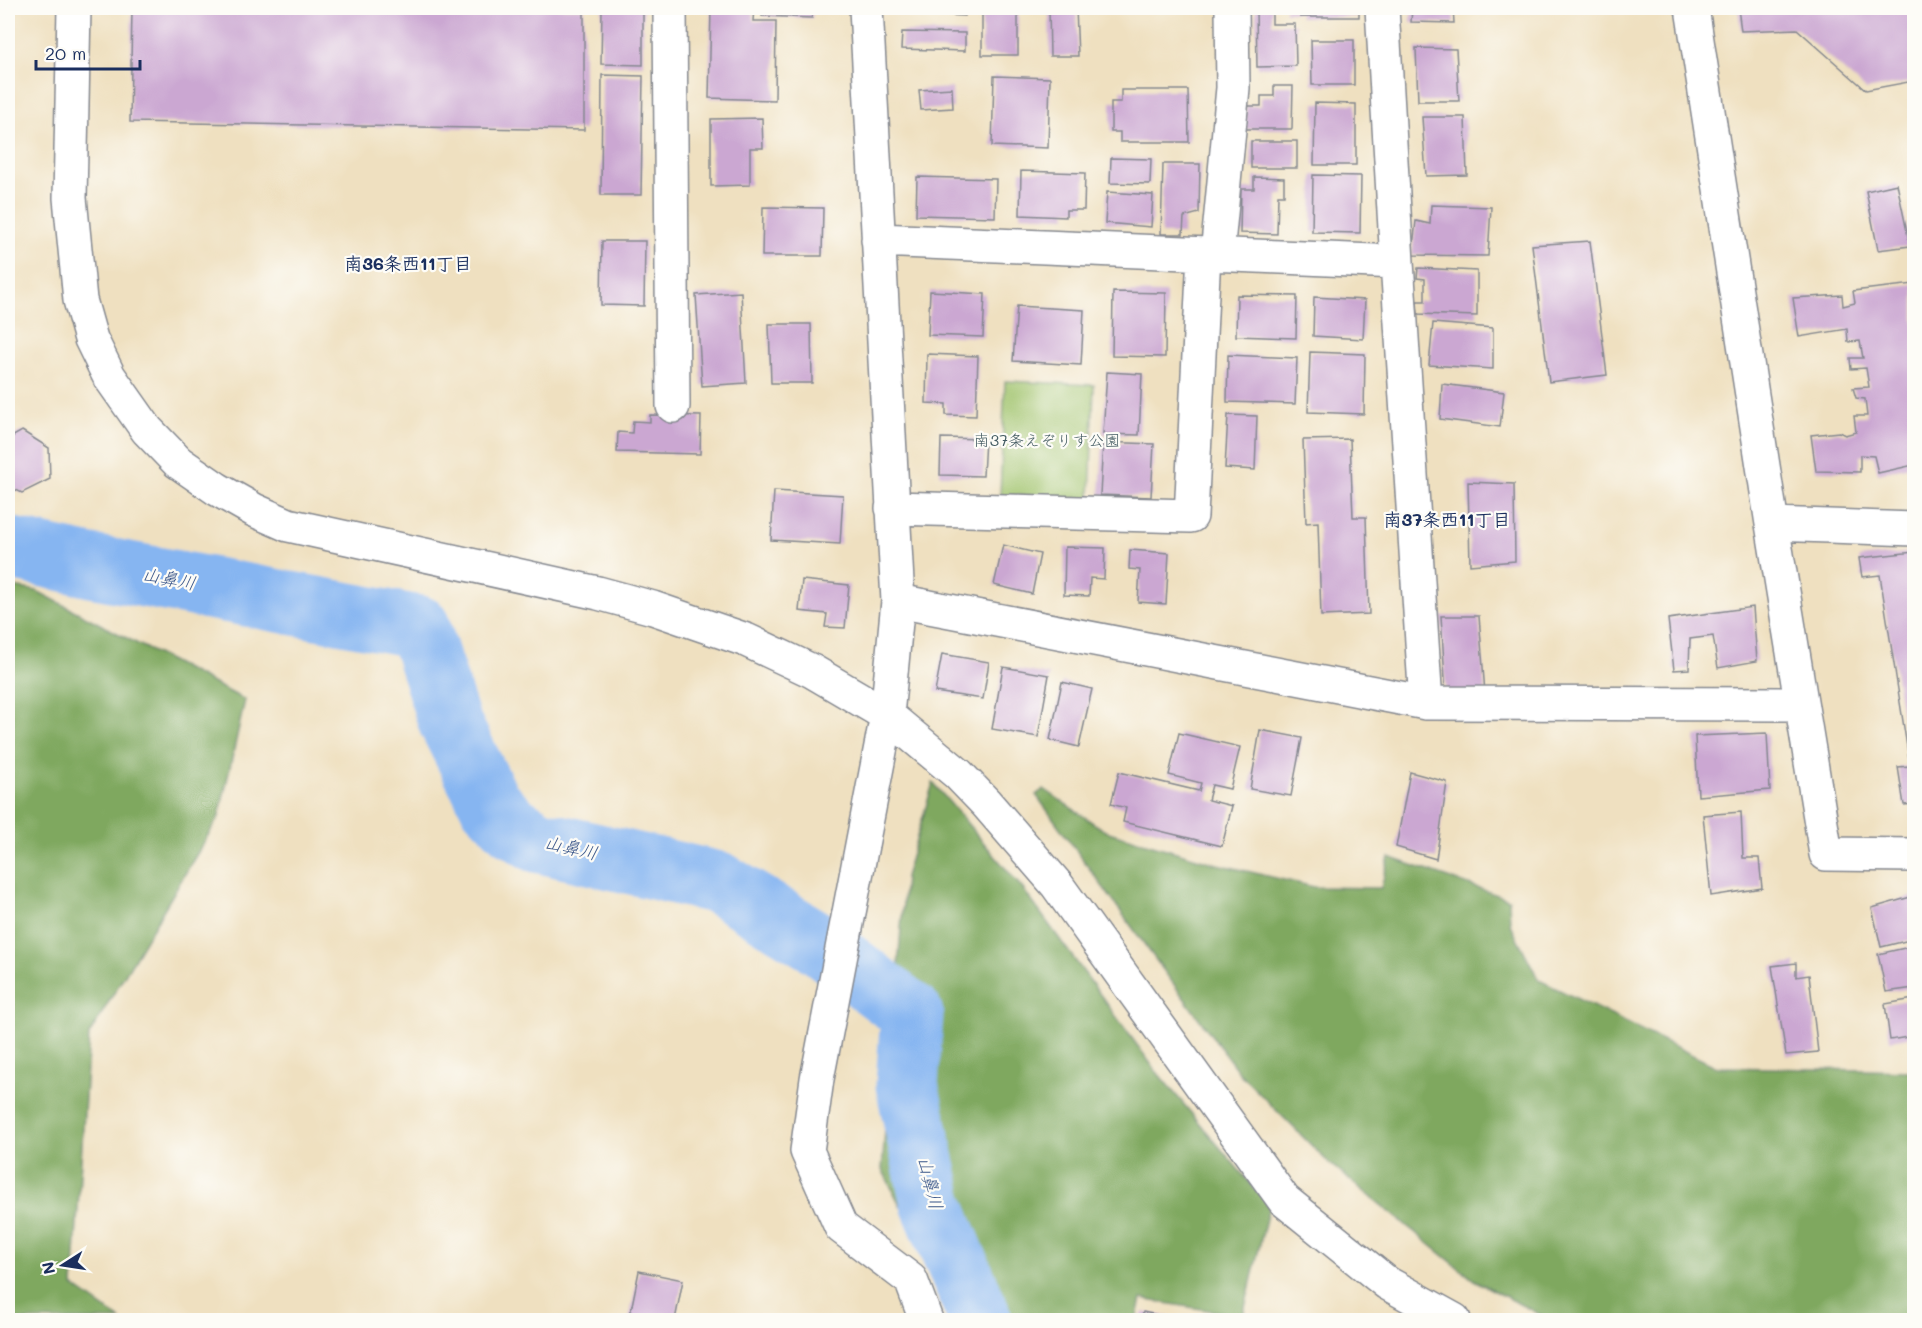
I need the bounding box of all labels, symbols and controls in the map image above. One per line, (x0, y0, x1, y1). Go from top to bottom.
scale bar (36, 33, 140, 71)
text: 20 m (45, 41, 86, 65)
district label: 南36条西11丁目 (344, 251, 472, 275)
park label: 南37条えぞりす公園 (974, 429, 1120, 450)
district label: 南37条西11丁目 (1384, 507, 1510, 531)
water label: 山鼻川 (140, 561, 198, 595)
water label: 山鼻川 (542, 829, 600, 865)
water label: 山鼻川 (913, 1154, 949, 1212)
north arrow (33, 1235, 93, 1295)
text: N (36, 1260, 59, 1276)

